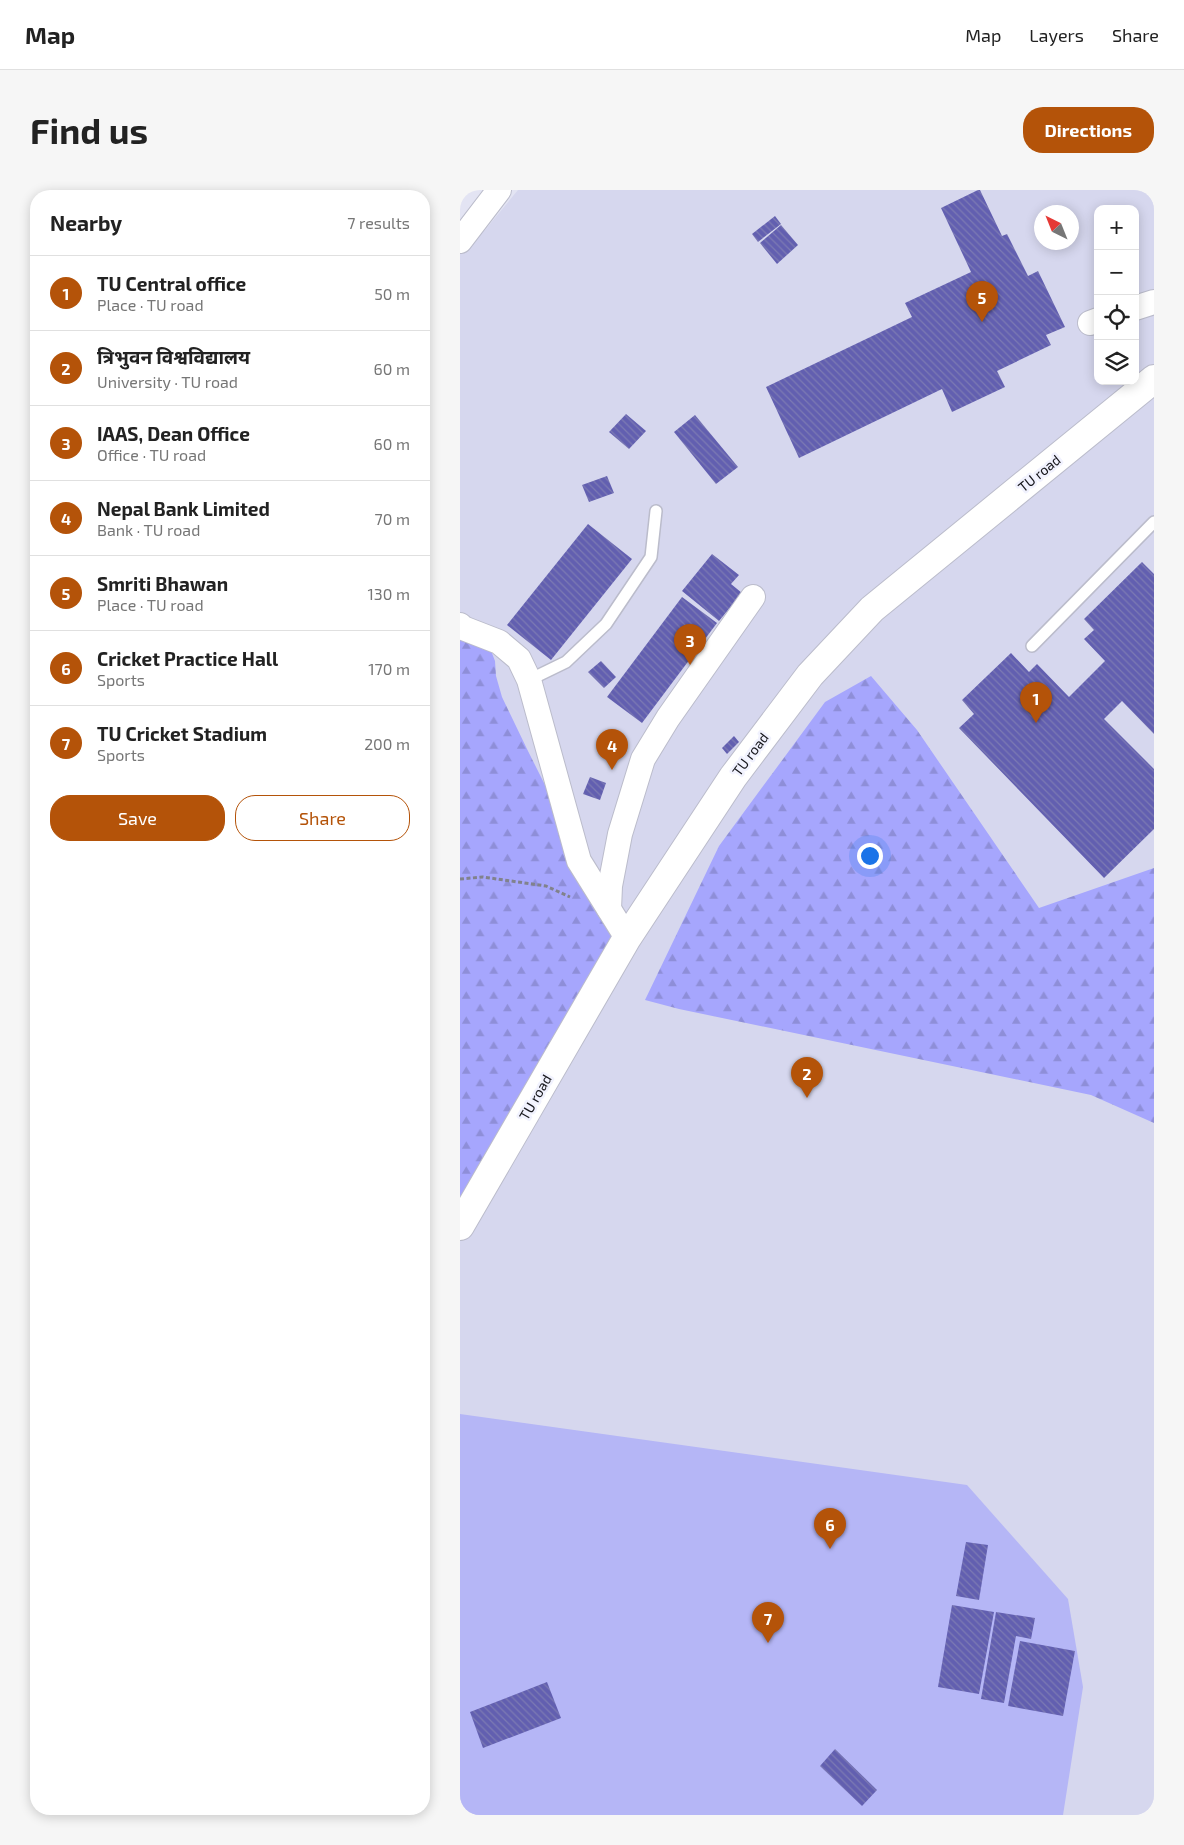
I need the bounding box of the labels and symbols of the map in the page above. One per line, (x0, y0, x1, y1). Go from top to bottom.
north arrow (1034, 205, 1079, 250)
pin: 5 (966, 281, 998, 322)
street label: TU road (1014, 451, 1064, 495)
pin: 3 (674, 624, 706, 665)
pin: 1 (1020, 682, 1052, 723)
pin: 4 (596, 729, 628, 770)
street label: TU road (728, 729, 772, 779)
your location (857, 843, 883, 869)
pin: 2 (791, 1057, 823, 1098)
street label: TU road (515, 1071, 555, 1123)
pin: 6 (814, 1508, 846, 1549)
pin: 7 (752, 1602, 784, 1643)

